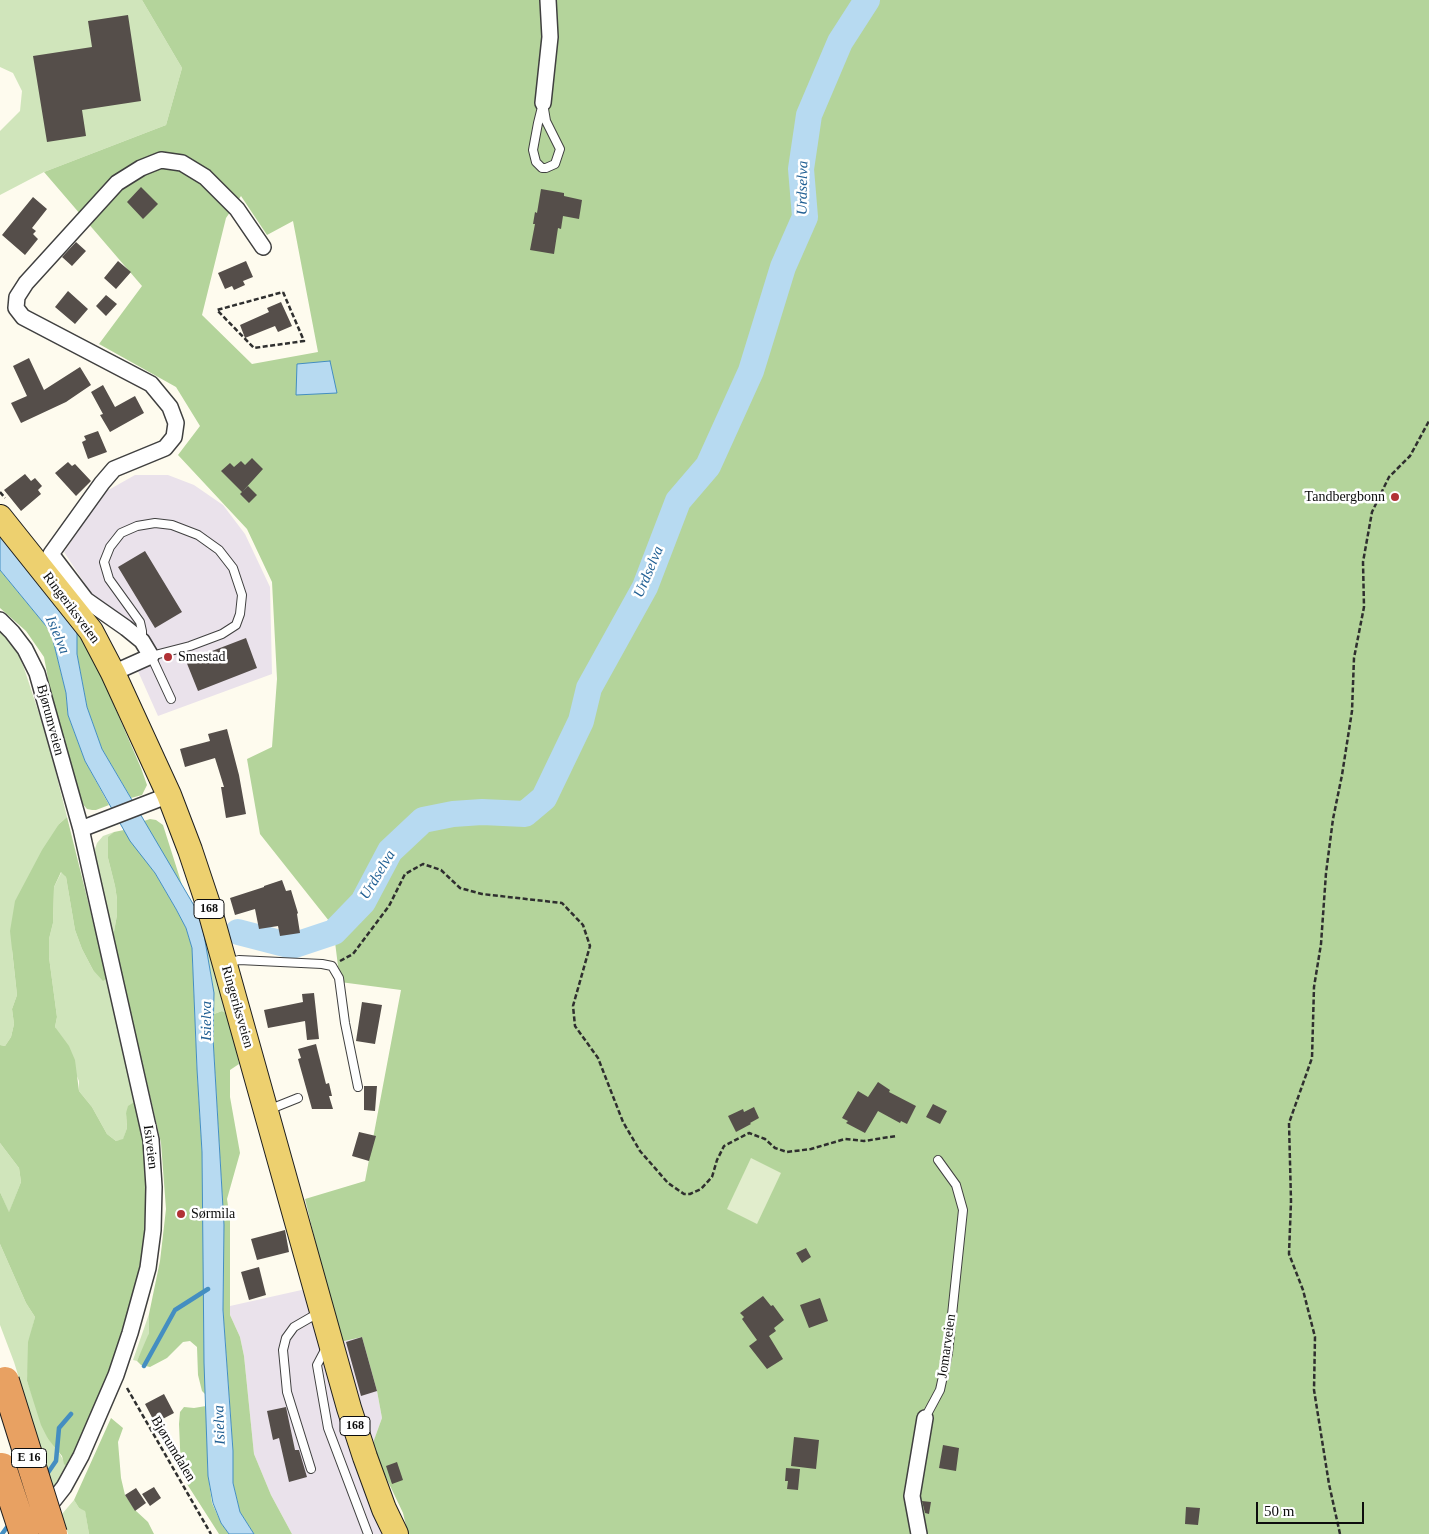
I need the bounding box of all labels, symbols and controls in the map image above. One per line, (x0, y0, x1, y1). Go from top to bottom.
water label: Urdselva (794, 161, 812, 215)
place label: Tandbergbonn (1305, 489, 1385, 505)
marker: Tandbergbonn (1389, 491, 1401, 503)
water label: Urdselva (630, 543, 668, 601)
street label: Ringeriksveien (39, 569, 103, 647)
water label: Isielva (41, 613, 73, 657)
place label: Smestad (178, 649, 225, 665)
marker: Smestad (162, 651, 174, 663)
street label: Bjørumveien (32, 683, 68, 757)
water label: Urdselva (356, 847, 400, 903)
road number: 168 (194, 900, 224, 919)
street label: Ringeriksveien (217, 964, 257, 1050)
water label: Isielva (198, 1001, 216, 1041)
street label: Isiveien (139, 1124, 161, 1170)
place label: Sørmila (191, 1206, 235, 1222)
marker: Sørmila (175, 1208, 187, 1220)
street label: Jomarveien (934, 1313, 960, 1379)
water label: Isielva (210, 1405, 230, 1445)
street label: Bjørumdalen (147, 1413, 199, 1485)
road number: 168 (340, 1416, 370, 1435)
road number: E 16 (12, 1449, 46, 1468)
scale bar (1259, 1492, 1366, 1524)
text: 50 m (1264, 1503, 1294, 1519)

